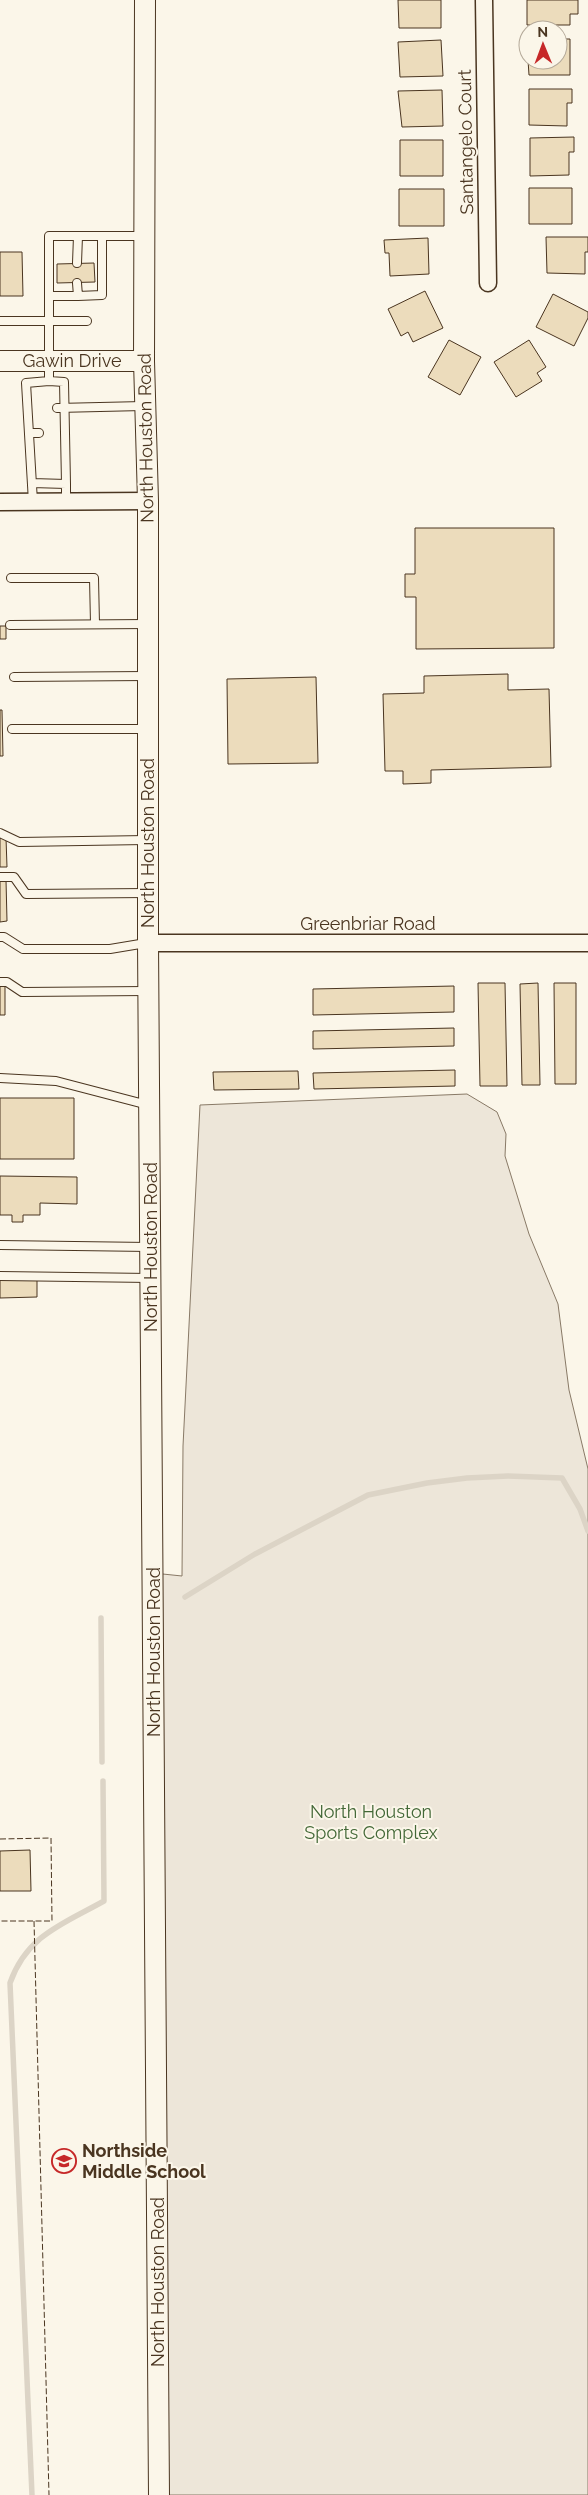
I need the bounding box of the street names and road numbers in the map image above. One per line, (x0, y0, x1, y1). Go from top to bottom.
street label: Santangelo Court (454, 69, 477, 215)
street label: Gawin Drive (23, 350, 122, 371)
street label: North Houston Road (134, 353, 157, 523)
street label: North Houston Road (137, 758, 158, 928)
street label: Greenbriar Road (300, 913, 436, 934)
street label: North Houston Road (140, 1162, 161, 1332)
street label: North Houston Road (143, 1567, 164, 1737)
street label: North Houston Road (147, 2197, 168, 2367)

